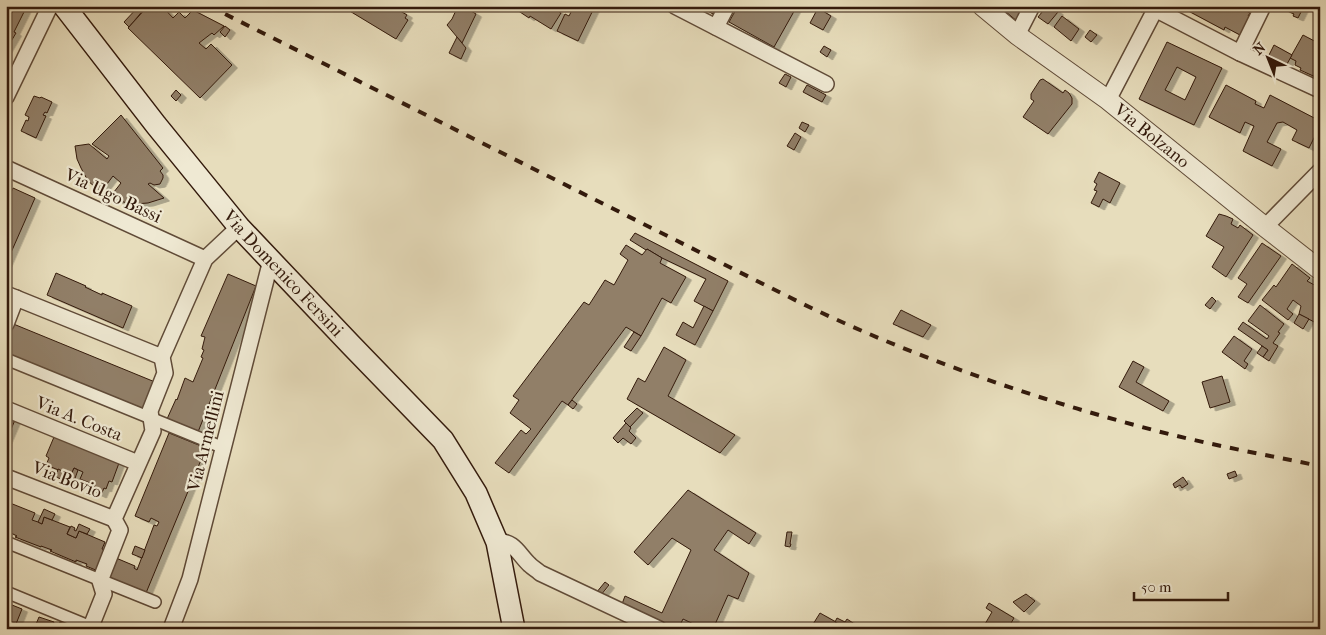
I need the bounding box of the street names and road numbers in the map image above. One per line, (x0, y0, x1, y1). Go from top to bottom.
street label: Via Bolzano (1109, 98, 1194, 172)
street label: Via Ugo Bassi (60, 164, 165, 228)
street label: Via Domenico Fersini (218, 205, 348, 342)
street label: Via Armellini (183, 388, 229, 495)
street label: Via A. Costa (32, 392, 126, 446)
street label: Via Bovio (28, 457, 105, 503)

